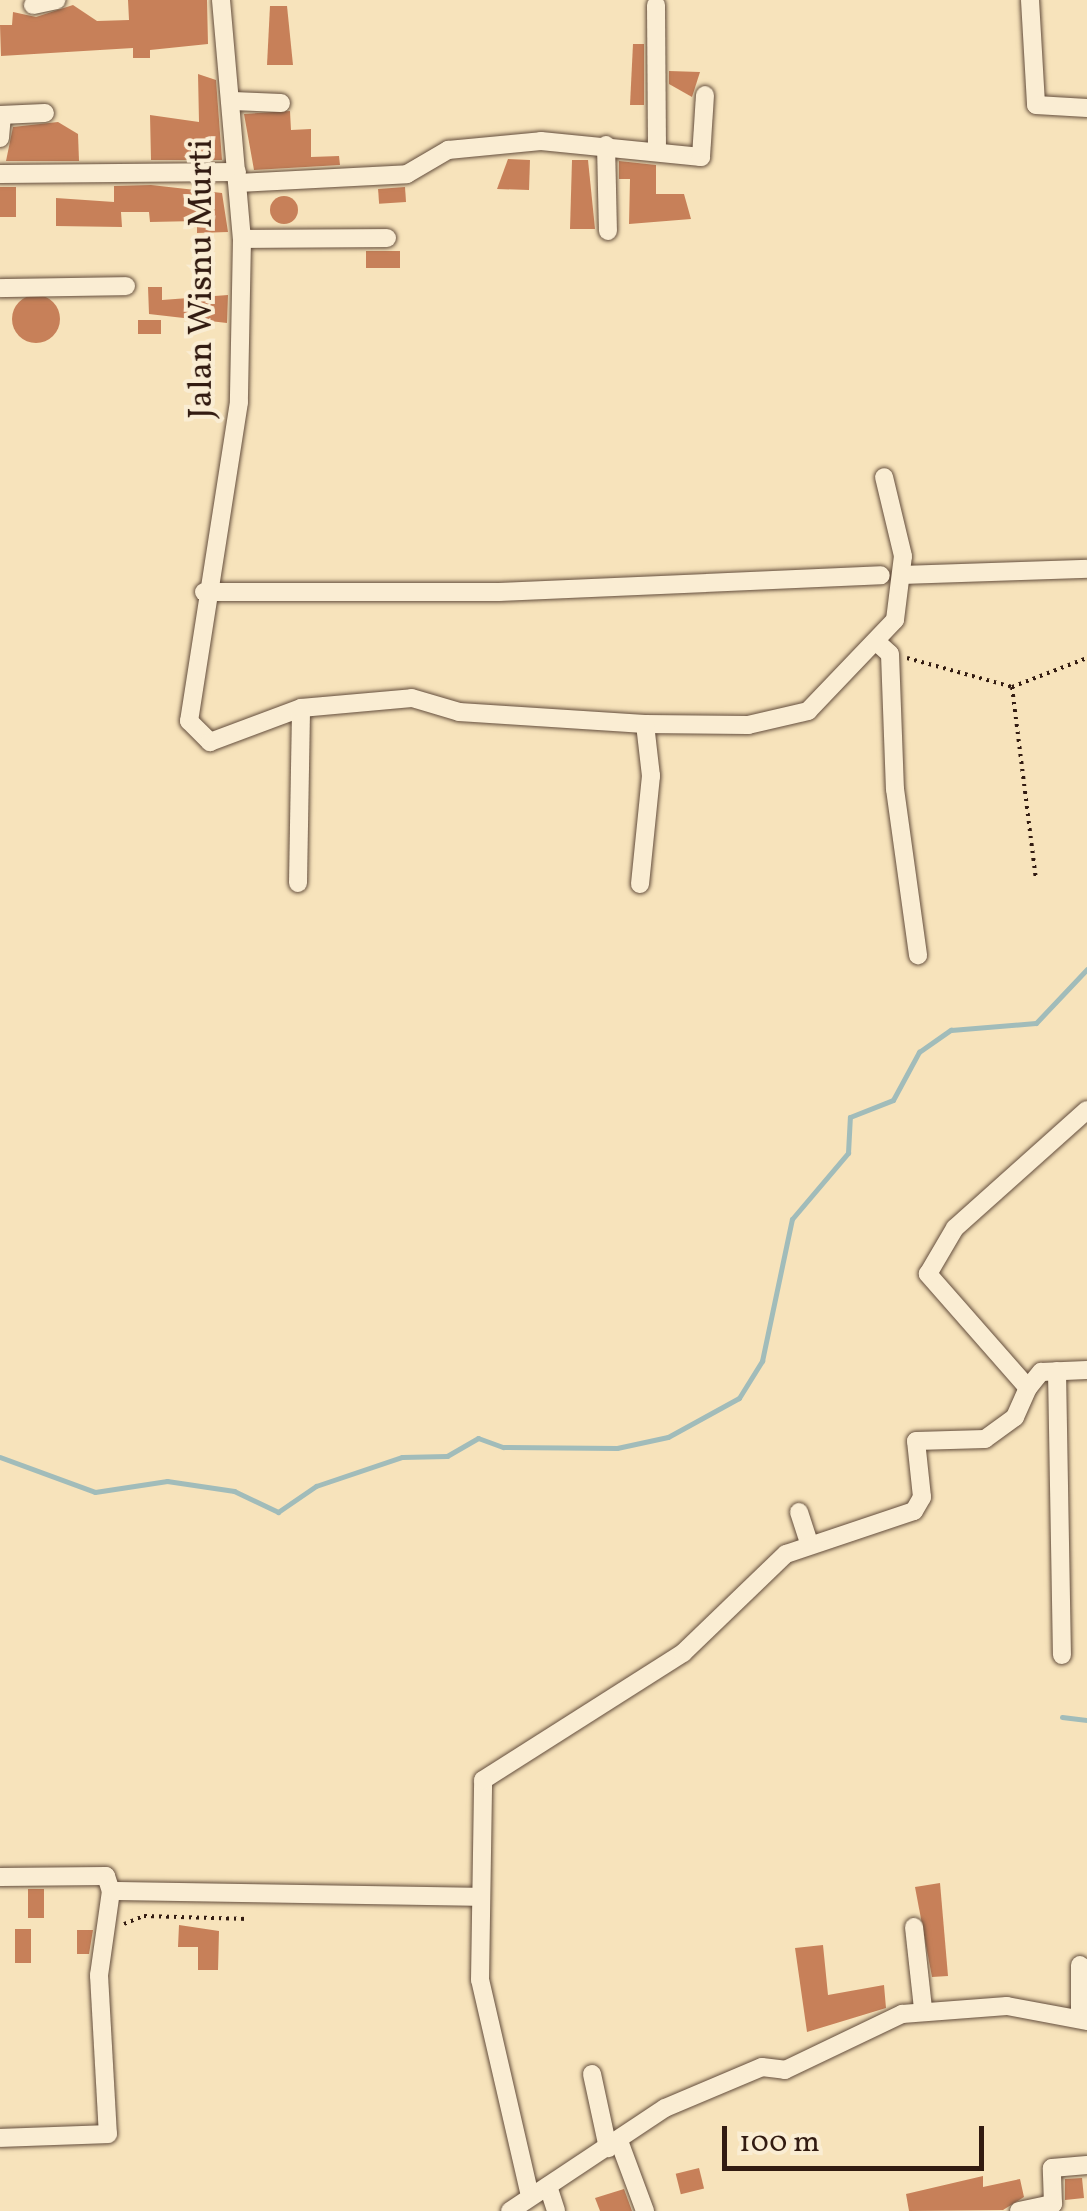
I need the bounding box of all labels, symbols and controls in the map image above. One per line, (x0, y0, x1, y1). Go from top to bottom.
street label: Jalan Wisnu Murti (181, 138, 223, 420)
scale bar (727, 2106, 990, 2168)
text: 100 m (739, 2122, 820, 2164)

